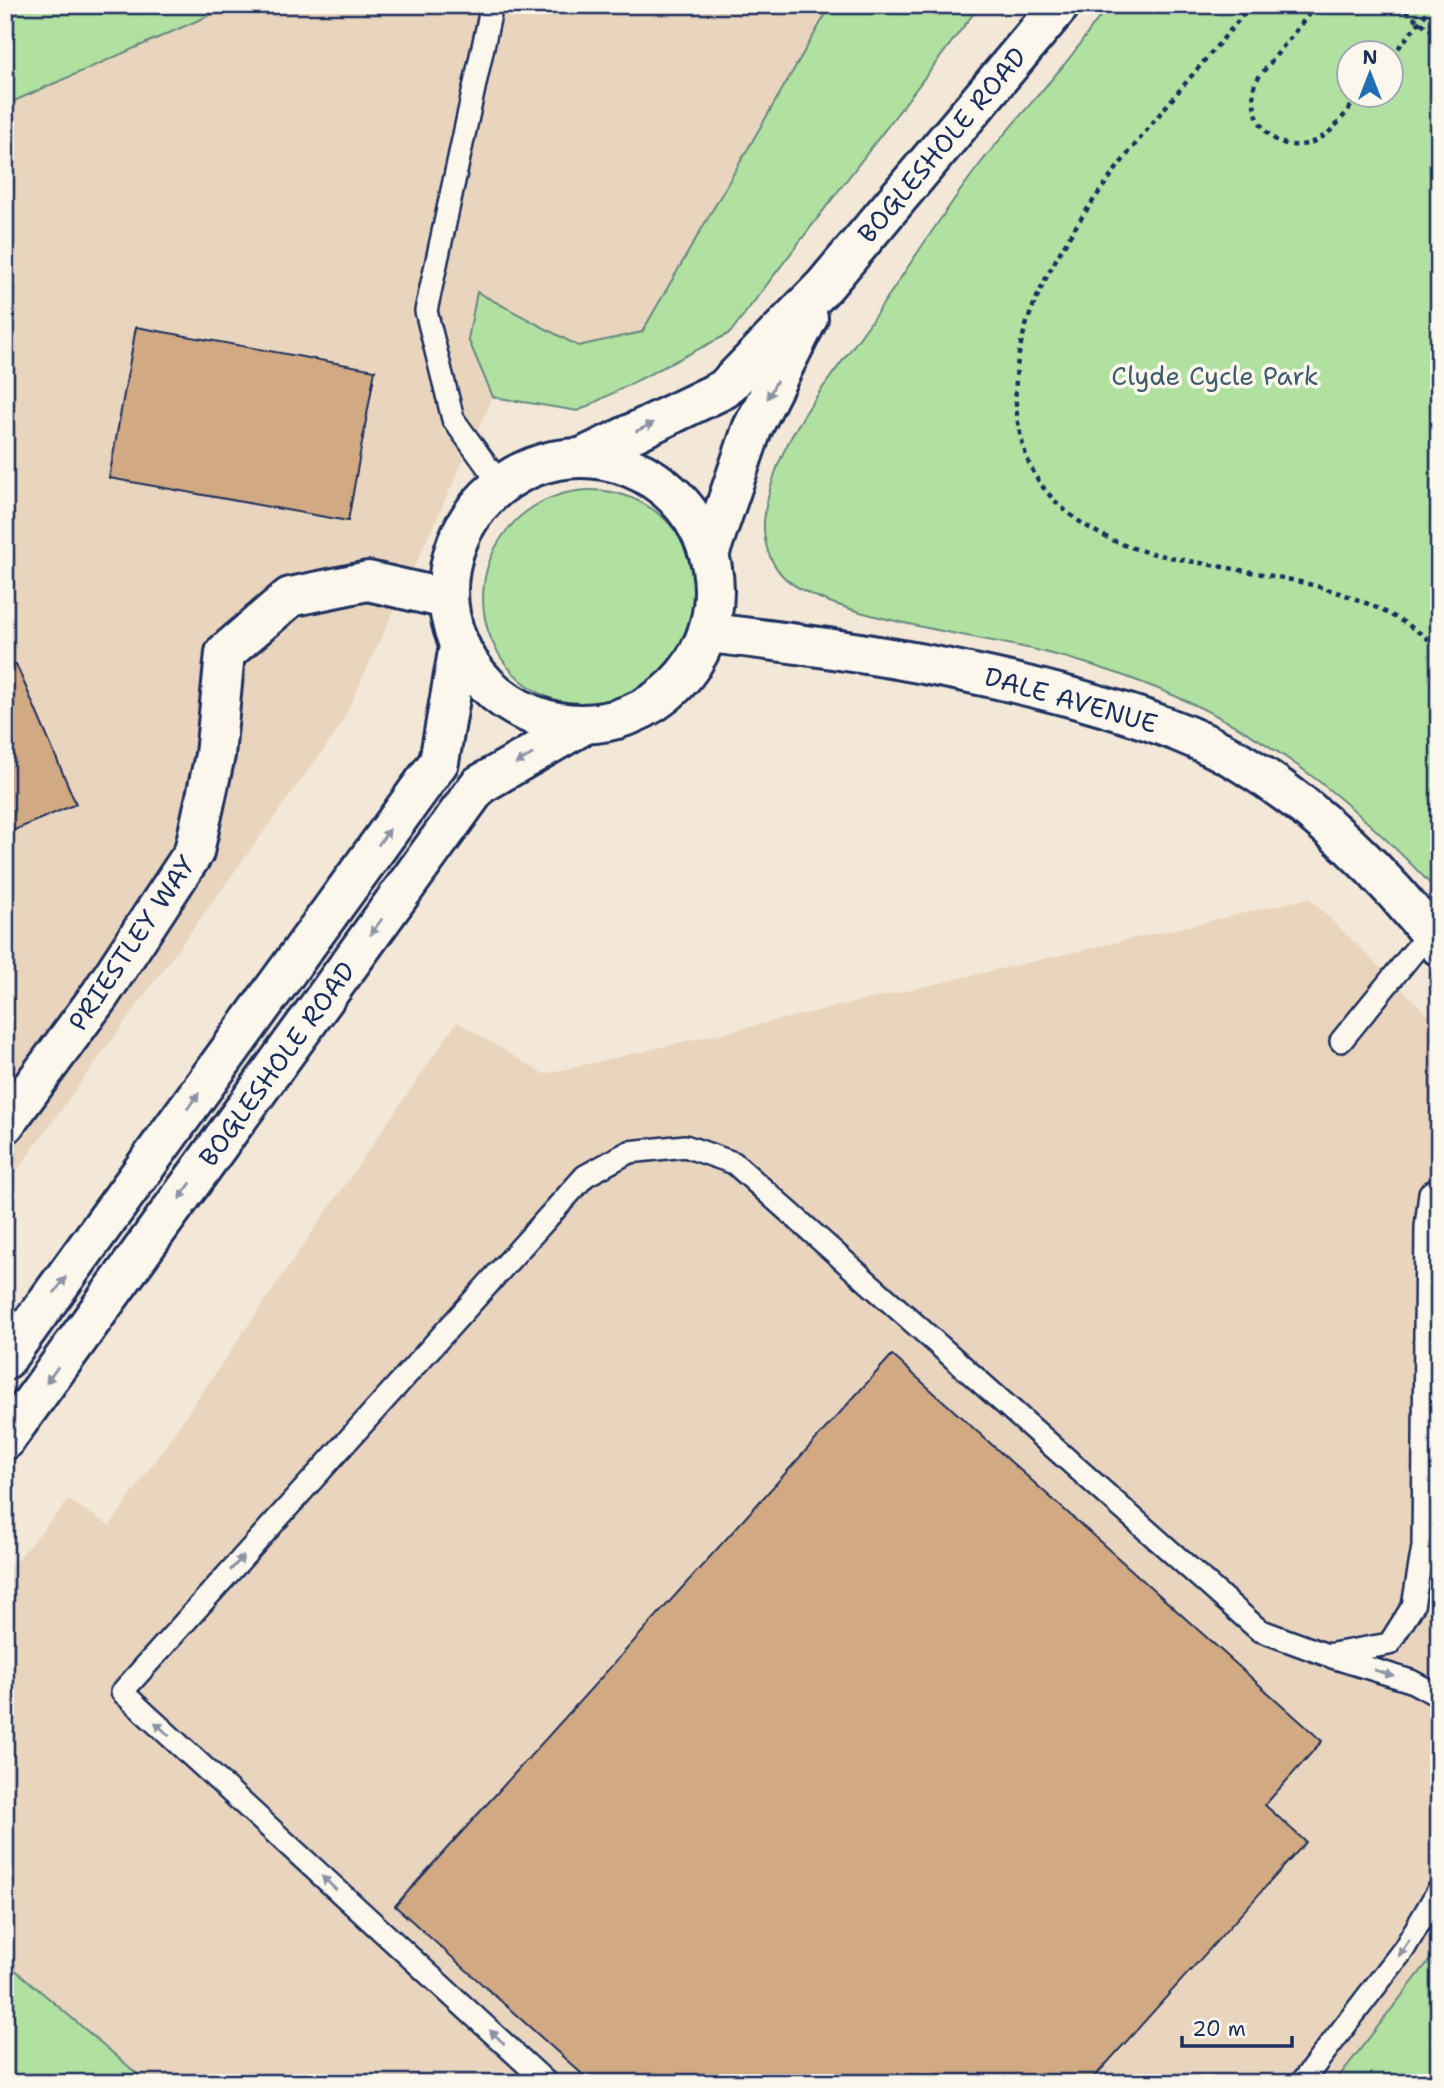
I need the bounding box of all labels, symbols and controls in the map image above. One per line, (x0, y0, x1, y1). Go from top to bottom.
north arrow (1336, 38, 1406, 108)
street label: BOGLESHOLE ROAD (849, 39, 1034, 250)
text: N (1362, 45, 1378, 70)
park label: Clyde Cycle Park (1111, 358, 1319, 393)
one-way arrow (767, 380, 779, 400)
one-way arrow (635, 421, 655, 433)
street label: DALE AVENUE (980, 658, 1162, 741)
one-way arrow (514, 753, 534, 765)
one-way arrow (377, 828, 391, 846)
street label: PRIESTLEY WAY (60, 848, 203, 1037)
one-way arrow (369, 918, 383, 936)
street label: BOGLESHOLE ROAD (190, 954, 363, 1173)
one-way arrow (186, 1092, 200, 1110)
one-way arrow (179, 1182, 193, 1200)
one-way arrow (53, 1276, 67, 1294)
one-way arrow (45, 1366, 59, 1384)
one-way arrow (229, 1555, 245, 1572)
one-way arrow (1374, 1668, 1395, 1678)
one-way arrow (154, 1721, 171, 1737)
one-way arrow (321, 1875, 338, 1891)
one-way arrow (1398, 1938, 1411, 1957)
scale bar (1182, 2004, 1292, 2048)
text: 20 m (1192, 2015, 1246, 2043)
one-way arrow (489, 2029, 506, 2045)

